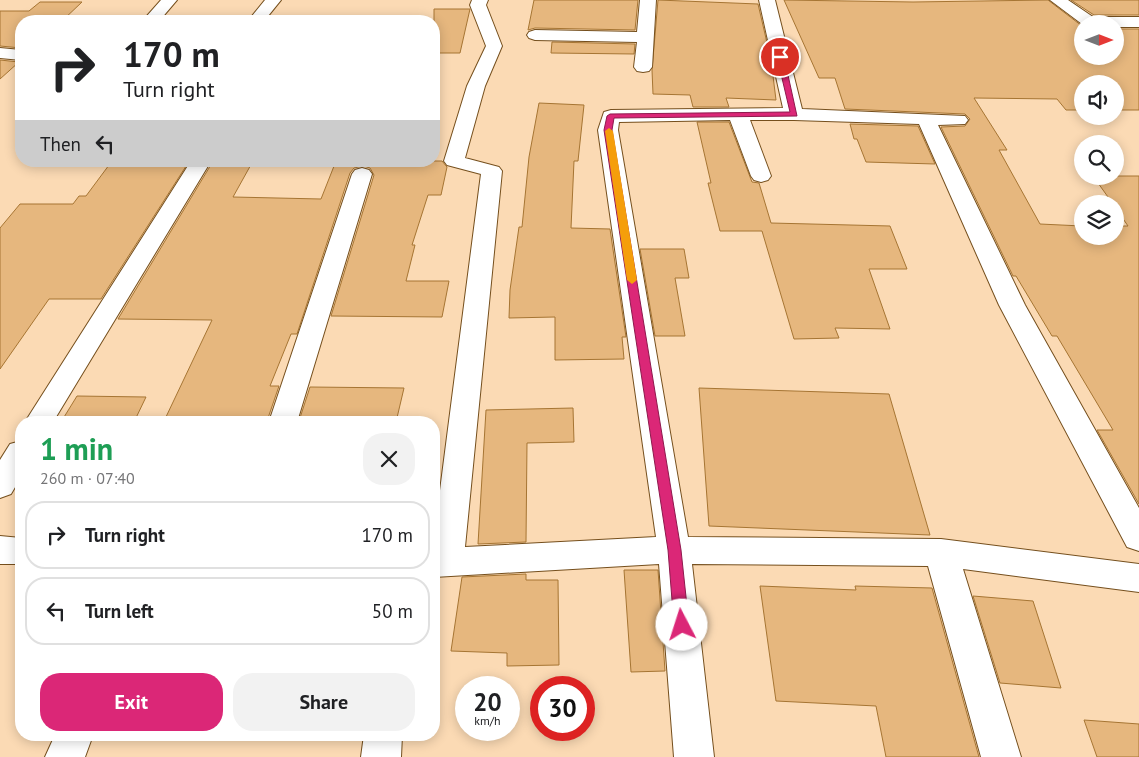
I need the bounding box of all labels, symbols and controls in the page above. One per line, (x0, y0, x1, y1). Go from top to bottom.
north arrow (1074, 15, 1124, 65)
map controls (1074, 15, 1124, 245)
text: 170 m (123, 31, 220, 77)
icon: right (40, 35, 105, 100)
pin (759, 36, 801, 78)
icon: arrive (766, 43, 794, 71)
text: Turn right (123, 75, 215, 103)
button: sound (1074, 75, 1124, 125)
icon: left (91, 130, 119, 158)
text: Then (40, 132, 81, 156)
button: search (1074, 135, 1124, 185)
button: layers (1074, 195, 1124, 245)
text: 1 min (40, 429, 113, 468)
button: close (363, 433, 415, 485)
text: 260 m · 07:40 (40, 468, 135, 488)
icon: right (42, 521, 70, 549)
text: Turn right (85, 523, 165, 547)
text: 170 m (361, 523, 413, 547)
icon: left (42, 597, 70, 625)
position arrow (655, 598, 707, 650)
text: Turn left (85, 599, 154, 623)
text: 50 m (372, 599, 413, 623)
button: Exit (40, 673, 223, 731)
button: Share (233, 673, 415, 731)
speed limit sign: 30 (530, 676, 595, 741)
text: 20 (473, 686, 502, 718)
text: km/h (474, 713, 501, 728)

